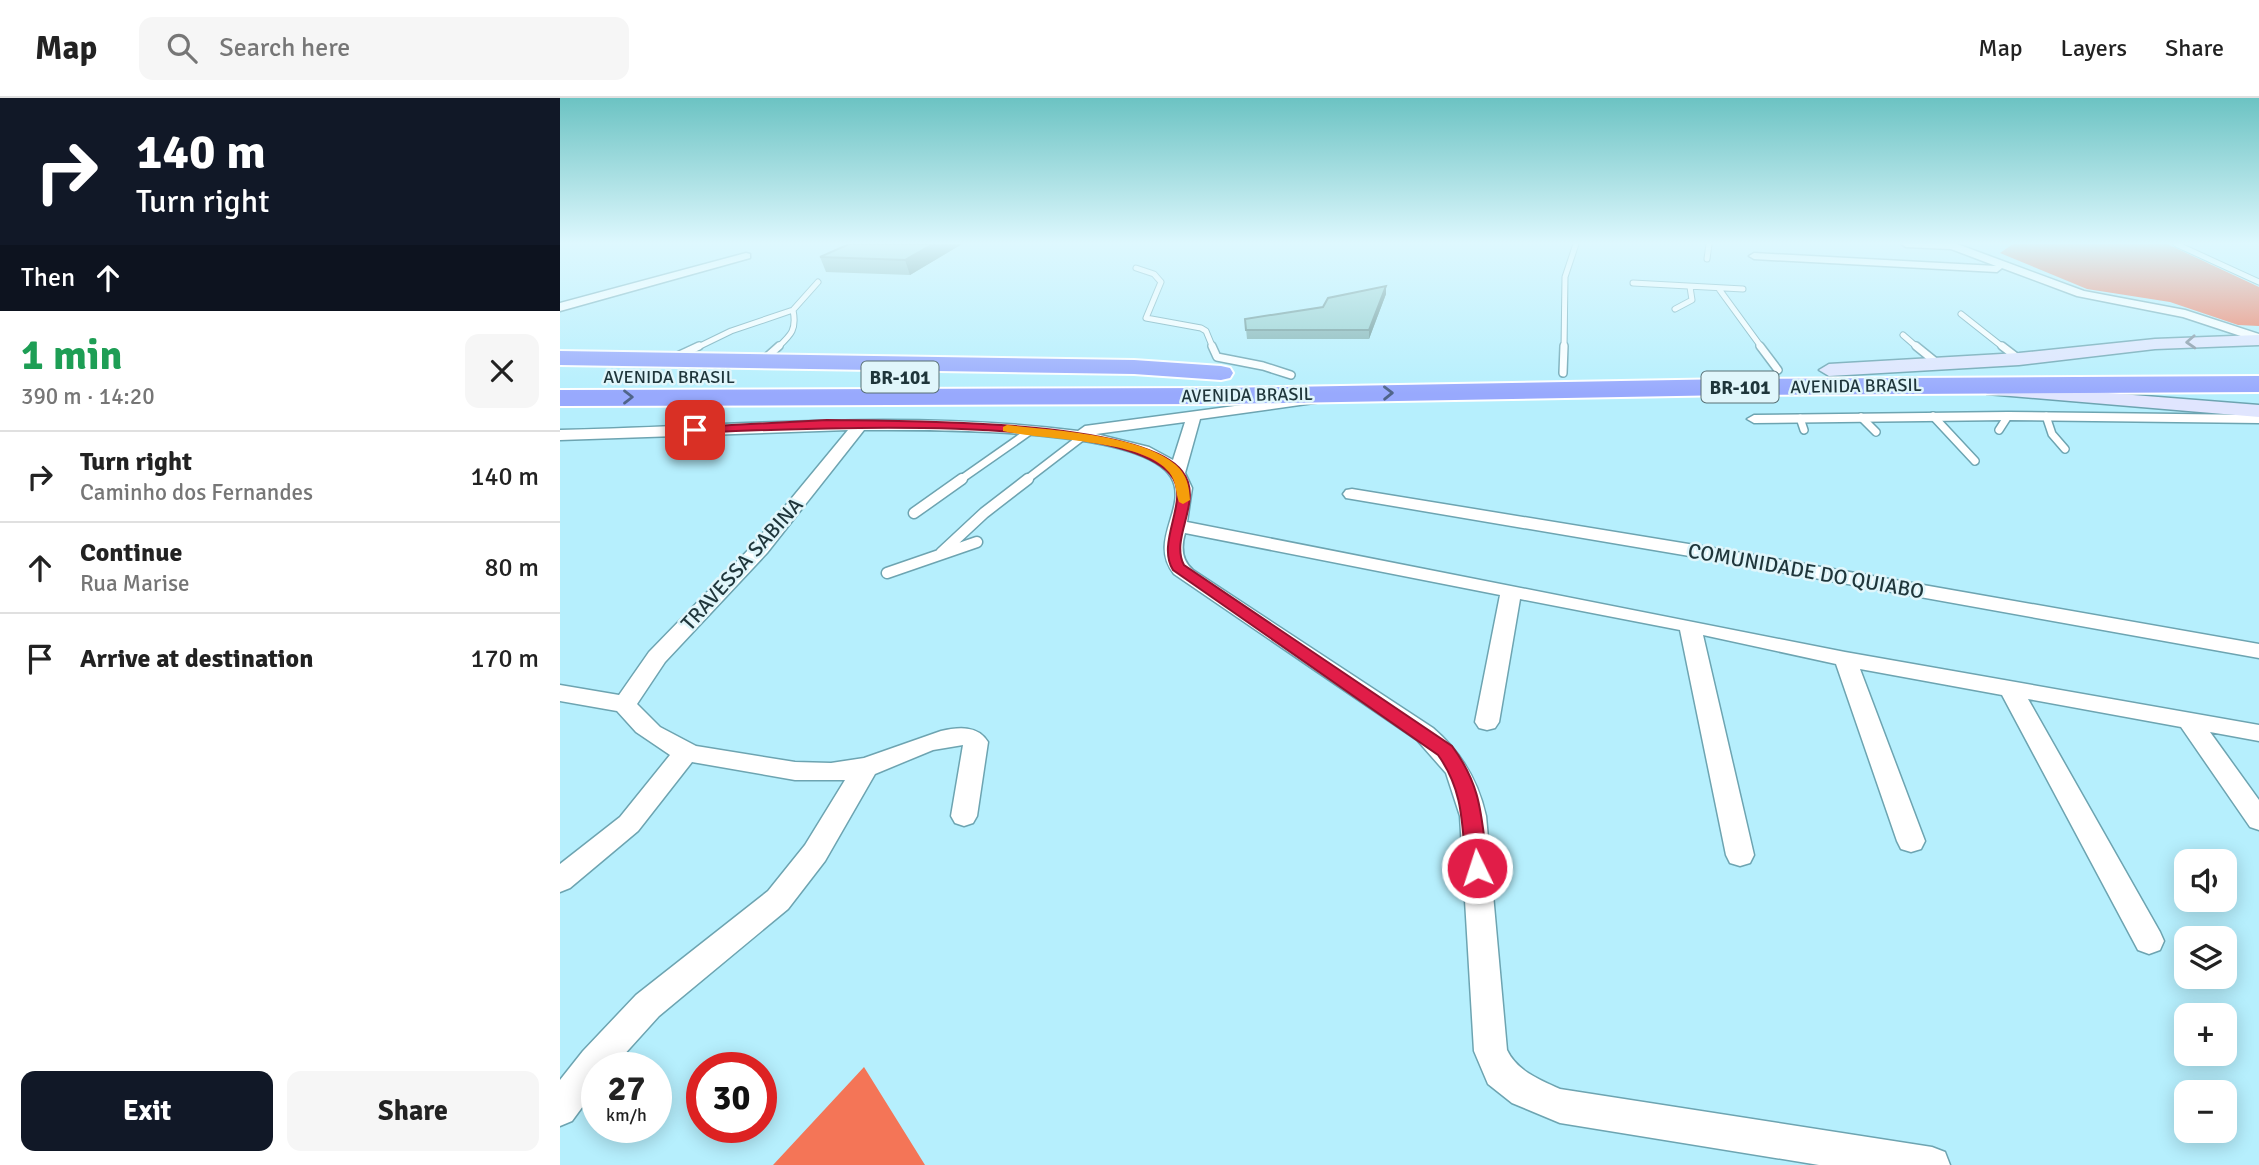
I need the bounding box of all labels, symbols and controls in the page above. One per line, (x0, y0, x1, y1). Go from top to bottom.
search box (139, 17, 629, 80)
text: Map (35, 28, 97, 69)
icon: search (163, 29, 201, 67)
text: Search here (219, 32, 350, 64)
text: Map (1978, 33, 2023, 63)
text: Layers (2061, 33, 2127, 63)
text: Share (2165, 33, 2224, 63)
text: 140 m (136, 122, 266, 182)
icon: right (21, 126, 112, 217)
text: Turn right (136, 182, 269, 221)
icon: ahead (89, 259, 127, 297)
text: Then (21, 262, 75, 294)
text: 1 min (21, 330, 122, 381)
button: close (465, 334, 539, 408)
one-way arrow (2185, 335, 2196, 350)
road number: BR-101 (862, 362, 938, 392)
street label: AVENIDA BRASIL (603, 366, 735, 388)
road number: BR-101 (1702, 372, 1778, 402)
street label: AVENIDA BRASIL (1790, 374, 1922, 398)
text: 390 m · 14:20 (21, 382, 155, 411)
street label: AVENIDA BRASIL (1181, 383, 1313, 407)
one-way arrow (1383, 385, 1394, 401)
one-way arrow (623, 389, 634, 405)
pin (665, 400, 725, 460)
icon: arrive (676, 411, 714, 449)
text: Turn right (80, 446, 192, 478)
icon: right (21, 458, 59, 496)
text: 140 m (470, 461, 539, 493)
text: Caminho dos Fernandes (80, 478, 313, 507)
street label: TRAVESSA SABINA (675, 492, 809, 636)
text: Continue (80, 537, 182, 569)
street label: COMUNIDADE DO QUIABO (1686, 537, 1926, 605)
icon: ahead (21, 549, 59, 587)
text: 80 m (484, 552, 539, 584)
text: Rua Marise (80, 569, 190, 598)
icon: arrive (21, 640, 59, 678)
text: Arrive at destination (80, 643, 313, 675)
text: 170 m (470, 643, 539, 675)
position arrow (1440, 831, 1514, 905)
map controls (2174, 849, 2237, 1143)
button: sound (2174, 849, 2237, 912)
button: layers (2174, 926, 2237, 989)
button: + (2174, 1003, 2237, 1066)
speed limit sign: 30 (686, 1052, 777, 1143)
text: 27 (608, 1067, 645, 1110)
button: Exit (21, 1071, 273, 1151)
button: Share (287, 1071, 539, 1151)
button: − (2174, 1080, 2237, 1143)
text: km/h (606, 1104, 647, 1126)

